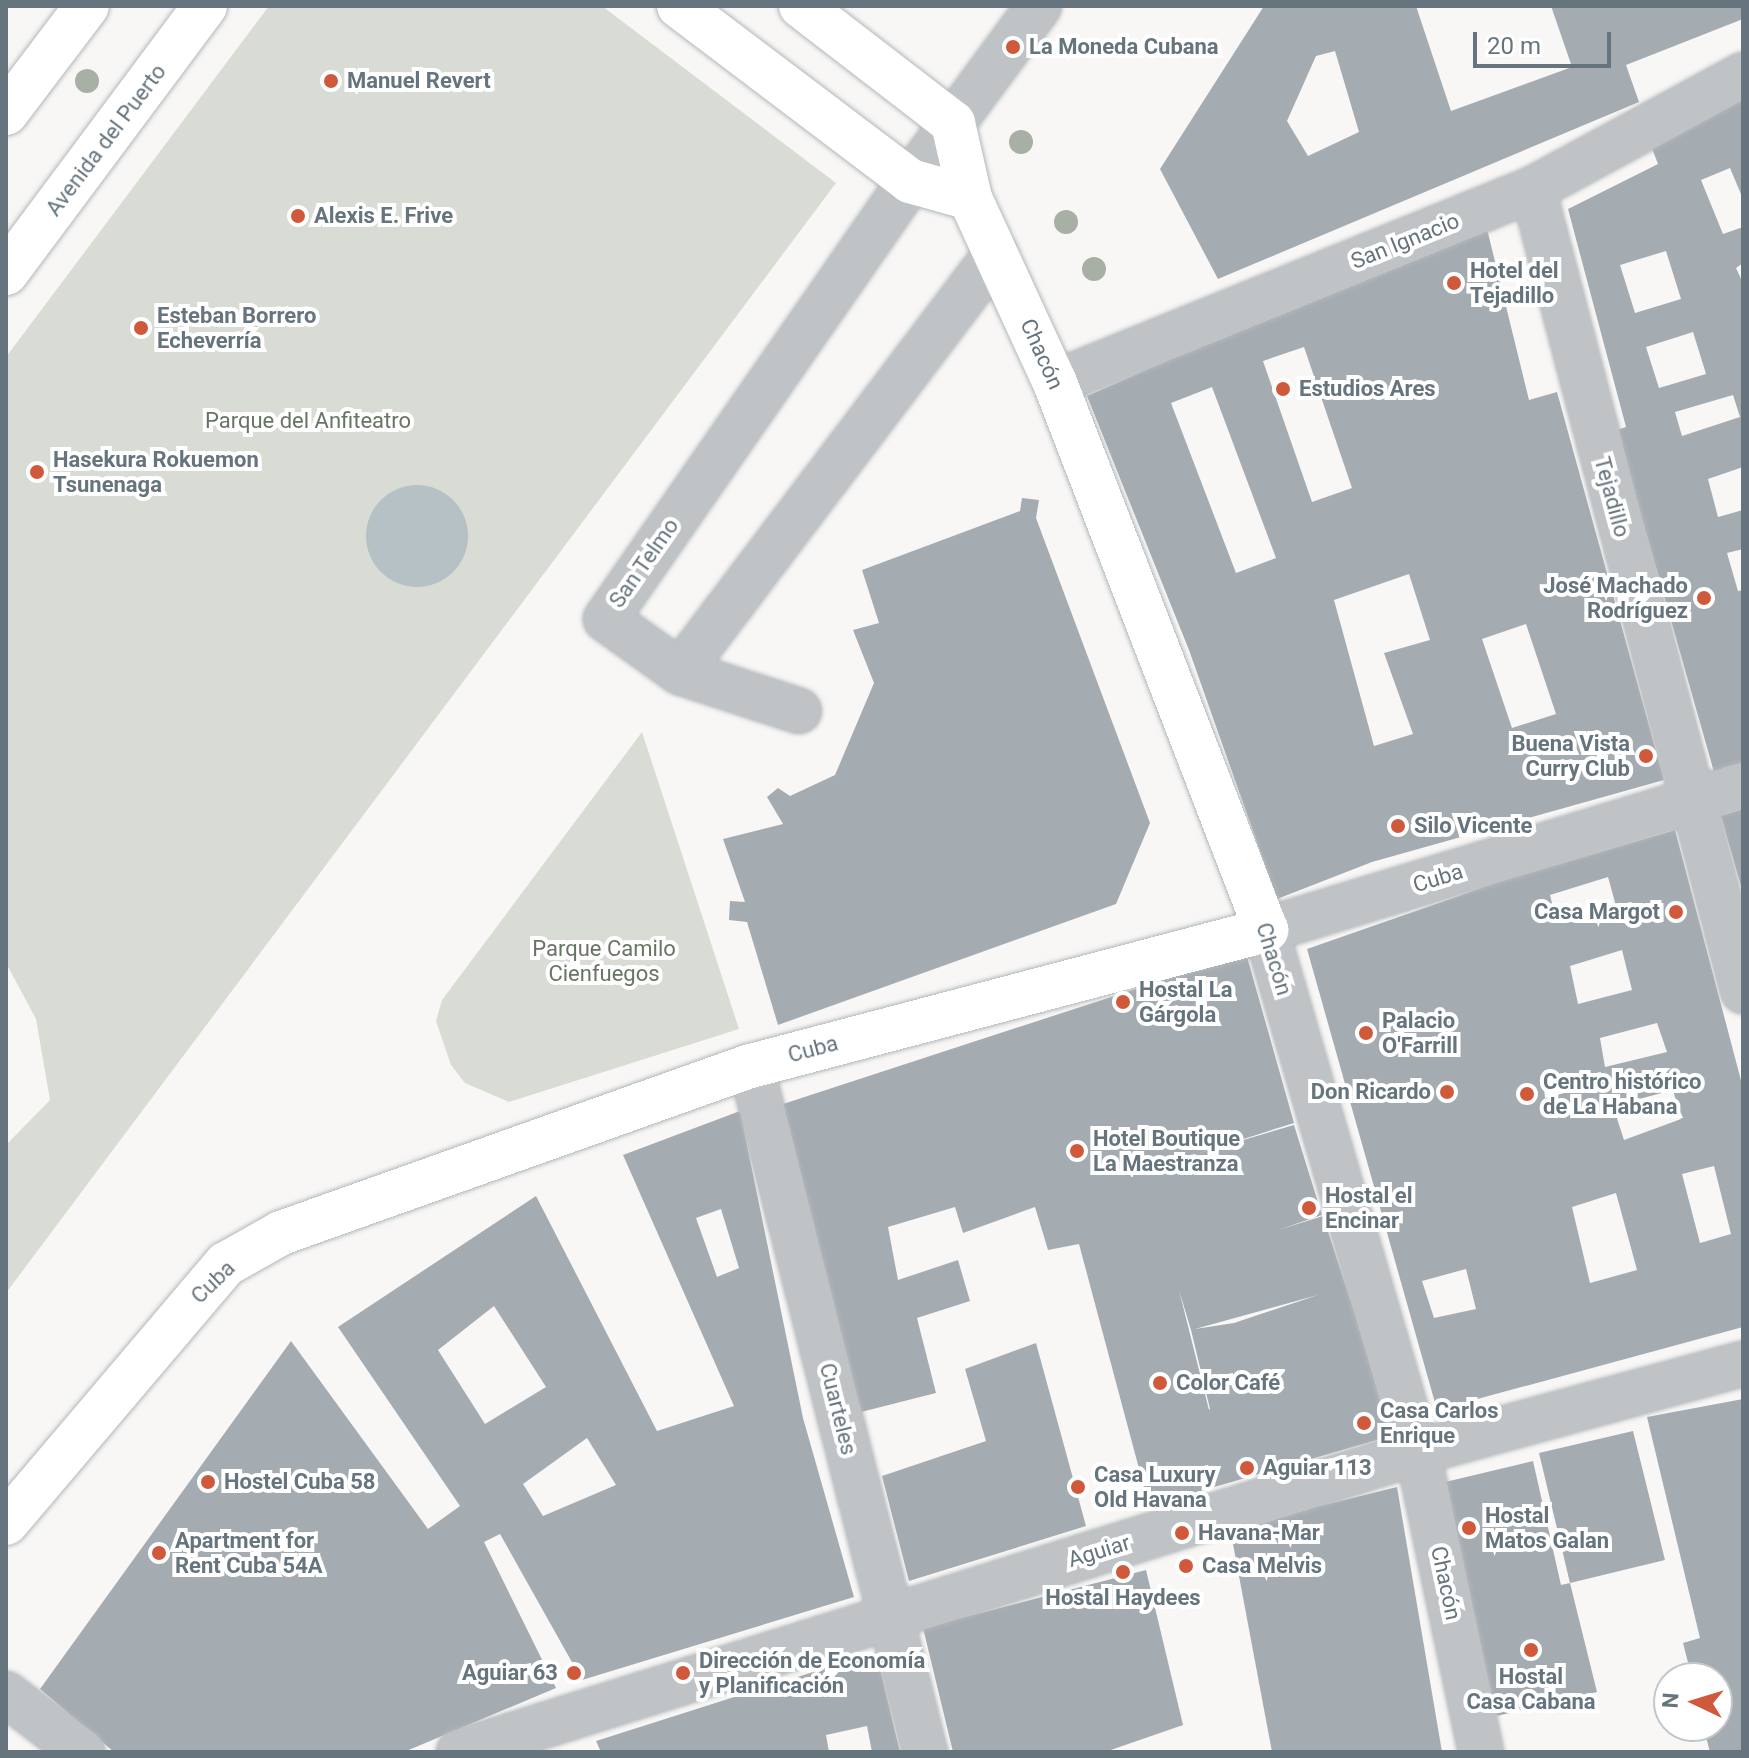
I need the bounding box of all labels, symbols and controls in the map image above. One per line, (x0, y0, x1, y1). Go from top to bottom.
scale bar (1477, 16, 1615, 66)
text: 20 m (1487, 32, 1541, 60)
place label: La Moneda Cubana (1029, 34, 1219, 60)
marker: La Moneda Cubana (1004, 38, 1022, 56)
street label: Avenida del Puerto (40, 59, 172, 221)
place label: Manuel Revert (347, 68, 491, 94)
marker: Manuel Revert (322, 72, 340, 90)
place label: Alexis E. Frive (314, 203, 453, 229)
marker: Alexis E. Frive (289, 207, 307, 225)
street label: San Ignacio (1347, 207, 1463, 275)
place label: Hotel del Tejadillo (1470, 257, 1559, 308)
marker: Hotel del Tejadillo (1445, 274, 1463, 292)
place label: Esteban Borrero Echeverría (157, 302, 316, 354)
street label: Chacón (1015, 315, 1069, 393)
marker: Esteban Borrero Echeverría (132, 319, 150, 337)
place label: Estudios Ares (1299, 376, 1436, 402)
marker: Estudios Ares (1274, 380, 1292, 398)
park label: Parque del Anfiteatro (205, 408, 411, 434)
place label: Hasekura Rokuemon Tsunenaga (53, 446, 259, 498)
street label: Tejadillo (1589, 454, 1635, 540)
marker: Hasekura Rokuemon Tsunenaga (28, 463, 46, 481)
street label: San Telmo (603, 513, 685, 613)
place label: José Machado Rodríguez (1543, 572, 1688, 624)
marker: José Machado Rodríguez (1695, 589, 1713, 607)
place label: Buena Vista Curry Club (1511, 730, 1630, 782)
marker: Buena Vista Curry Club (1637, 747, 1655, 765)
place label: Silo Vicente (1414, 813, 1532, 839)
marker: Silo Vicente (1389, 817, 1407, 835)
street label: Cuba (1410, 858, 1466, 898)
place label: Casa Margot (1534, 899, 1660, 925)
marker: Casa Margot (1667, 903, 1685, 921)
street label: Chacón (1250, 919, 1298, 999)
park label: Parque Camilo Cienfuegos (532, 935, 676, 986)
place label: Hostal La Gárgola (1139, 976, 1232, 1028)
marker: Hostal La Gárgola (1114, 993, 1132, 1011)
place label: Palacio O'Farrill (1382, 1007, 1458, 1058)
marker: Palacio O'Farrill (1357, 1024, 1375, 1042)
street label: Cuba (785, 1030, 841, 1068)
place label: Centro histórico de La Habana (1543, 1068, 1701, 1120)
place label: Don Ricardo (1311, 1079, 1431, 1105)
marker: Don Ricardo (1438, 1083, 1456, 1101)
marker: Centro histórico de La Habana (1518, 1085, 1536, 1103)
place label: Hotel Boutique La Maestranza (1093, 1125, 1240, 1176)
marker: Hotel Boutique La Maestranza (1068, 1142, 1086, 1160)
place label: Hostal el Encinar (1325, 1182, 1412, 1234)
marker: Hostal el Encinar (1300, 1199, 1318, 1217)
street label: Cuba (186, 1255, 240, 1309)
street label: Cuarteles (814, 1360, 862, 1458)
place label: Color Café (1176, 1370, 1280, 1396)
marker: Color Café (1151, 1374, 1169, 1392)
place label: Casa Carlos Enrique (1380, 1397, 1498, 1448)
marker: Casa Carlos Enrique (1355, 1414, 1373, 1432)
place label: Aguiar 113 (1263, 1455, 1372, 1481)
marker: Aguiar 113 (1238, 1459, 1256, 1477)
place label: Casa Luxury Old Havana (1094, 1461, 1216, 1512)
place label: Hostel Cuba 58 (224, 1469, 375, 1495)
marker: Hostel Cuba 58 (199, 1473, 217, 1491)
marker: Casa Luxury Old Havana (1069, 1478, 1087, 1496)
place label: Hostal Matos Galan (1485, 1502, 1609, 1554)
marker: Hostal Matos Galan (1460, 1519, 1478, 1537)
place label: Havana-Mar (1198, 1520, 1320, 1546)
marker: Havana-Mar (1173, 1524, 1191, 1542)
place label: Apartment for Rent Cuba 54A (175, 1527, 323, 1578)
street label: Aguiar (1065, 1529, 1133, 1573)
marker: Apartment for Rent Cuba 54A (150, 1544, 168, 1562)
street label: Chacón (1425, 1544, 1467, 1622)
place label: Casa Melvis (1202, 1553, 1322, 1579)
marker: Casa Melvis (1177, 1557, 1195, 1575)
marker: Hostal Haydees (1114, 1563, 1132, 1581)
place label: Hostal Haydees (1045, 1585, 1201, 1611)
marker: Hostal Casa Cabana (1522, 1641, 1540, 1659)
place label: Dirección de Economía y Planificación (699, 1647, 925, 1698)
place label: Aguiar 63 (462, 1660, 558, 1686)
north arrow (1653, 1662, 1733, 1742)
place label: Hostal Casa Cabana (1466, 1663, 1596, 1714)
marker: Aguiar 63 (565, 1664, 583, 1682)
marker: Dirección de Economía y Planificación (674, 1664, 692, 1682)
text: N (1658, 1692, 1684, 1709)

